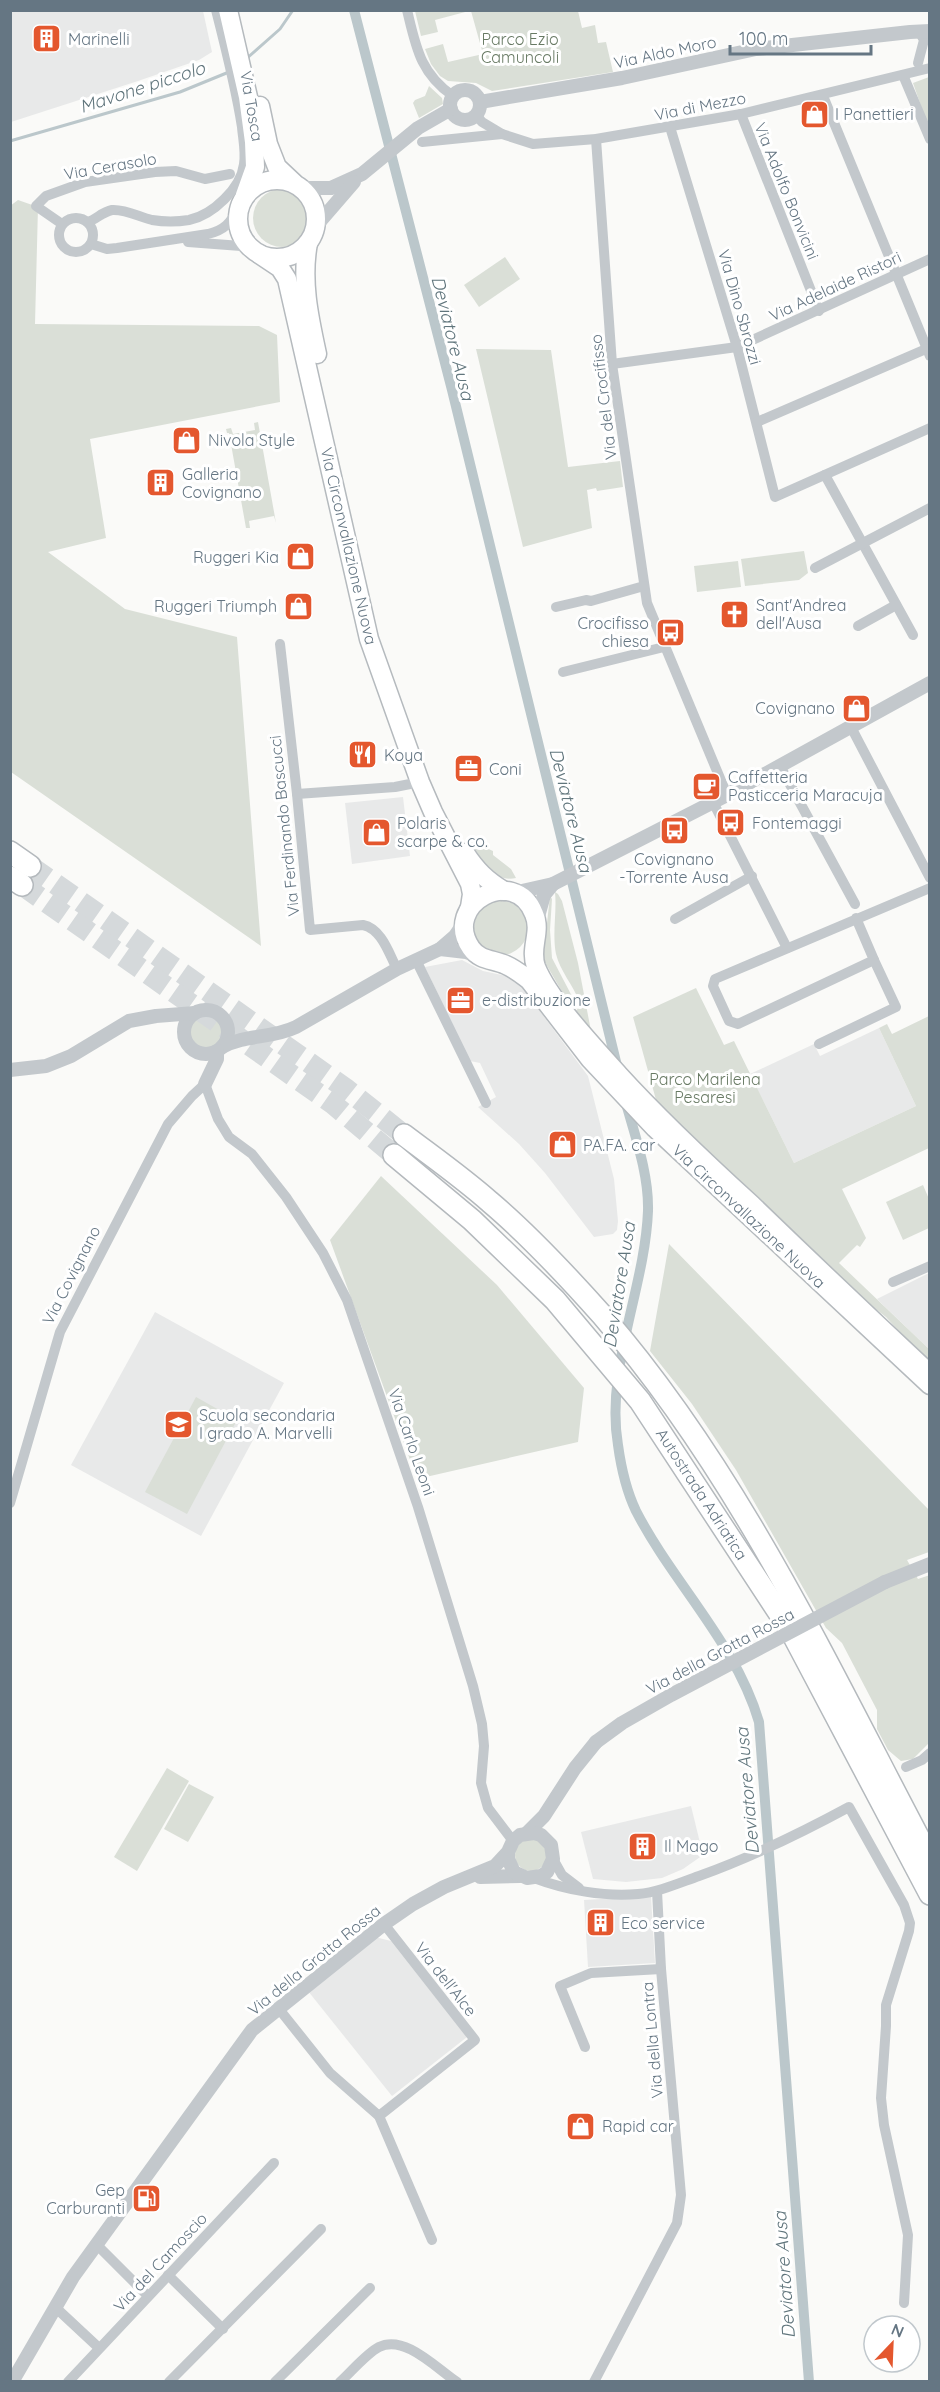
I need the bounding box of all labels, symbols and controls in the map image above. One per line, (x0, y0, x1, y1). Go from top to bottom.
scale bar (730, 18, 871, 56)
building icon: Marinelli (31, 23, 63, 55)
text: 100 m (739, 27, 788, 50)
place label: Marinelli (68, 29, 130, 49)
park label: Parco Ezio Camuncoli (481, 29, 559, 67)
street label: Via Aldo Moro (612, 31, 718, 73)
water label: Mavone piccolo (76, 56, 209, 118)
street label: Via Tosca (236, 69, 268, 143)
street label: Via di Mezzo (653, 87, 747, 125)
shop icon: I Panettieri (798, 98, 830, 130)
place label: I Panettieri (835, 104, 914, 124)
street label: Via Adolfo Bonvicini (750, 119, 824, 263)
street label: Via Cerasolo (62, 148, 158, 184)
street label: Via Dino Sbrozzi (714, 247, 766, 367)
street label: Via Adelaide Ristori (766, 247, 904, 325)
water label: Deviatore Ausa (426, 274, 480, 404)
street label: Via del Crocifisso (585, 333, 621, 461)
shop icon: Nivola Style (171, 424, 203, 456)
place label: Nivola Style (208, 430, 295, 450)
street label: Via Circonvallazione Nuova (317, 445, 381, 647)
place label: Galleria Covignano (182, 464, 262, 502)
building icon: Galleria Covignano (145, 467, 177, 499)
shop icon: Ruggeri Kia (284, 541, 316, 573)
place label: Ruggeri Kia (193, 547, 279, 567)
shop icon: Ruggeri Triumph (282, 590, 314, 622)
place label: Sant'Andrea dell'Ausa (756, 595, 846, 633)
place label: Ruggeri Triumph (154, 596, 277, 616)
church icon: Sant'Andrea dell'Ausa (719, 598, 751, 630)
place label: Crocifisso chiesa (578, 613, 649, 651)
bus stop icon: Crocifisso chiesa (654, 616, 686, 648)
shop icon: Covignano (840, 692, 872, 724)
place label: Covignano (755, 698, 835, 718)
street label: Via Ferdinando Bascucci (265, 735, 303, 917)
restaurant icon: Koya (347, 739, 379, 771)
place label: Koya (384, 745, 423, 765)
water label: Deviatore Ausa (544, 746, 598, 876)
office icon: Coni (452, 753, 484, 785)
place label: Coni (489, 759, 522, 779)
place label: Caffetteria Pasticceria Maracuja (728, 767, 883, 805)
cafe icon: Caffetteria Pasticceria Maracuja (691, 770, 723, 802)
bus stop icon: Fontemaggi (715, 807, 747, 839)
place label: Polaris scarpe & co. (397, 813, 488, 851)
place label: Fontemaggi (752, 813, 842, 833)
bus stop icon: Covignano -Torrente Ausa (658, 815, 690, 847)
shop icon: Polaris scarpe & co. (360, 816, 392, 848)
place label: Covignano -Torrente Ausa (619, 849, 729, 887)
office icon: e-distribuzione (445, 984, 477, 1016)
place label: e-distribuzione (482, 990, 591, 1010)
park label: Parco Marilena Pesaresi (649, 1069, 761, 1107)
shop icon: PA.FA. car (546, 1129, 578, 1161)
place label: PA.FA. car (583, 1135, 655, 1155)
street label: Via Circonvallazione Nuova (668, 1140, 830, 1292)
water label: Deviatore Ausa (598, 1219, 640, 1350)
street label: Via Covignano (38, 1222, 104, 1328)
street label: Via Carlo Leoni (384, 1386, 440, 1498)
place label: Scuola secondaria I grado A. Marvelli (199, 1405, 335, 1443)
school or university icon: Scuola secondaria I grado A. Marvelli (162, 1408, 194, 1440)
street label: Autostrada Adriatica (652, 1424, 752, 1564)
street label: Via della Grotta Rossa (642, 1603, 798, 1699)
water label: Deviatore Ausa (730, 1726, 764, 1855)
building icon: Il Mago (627, 1830, 659, 1862)
place label: Il Mago (664, 1836, 718, 1856)
street label: Via della Grotta Rossa (244, 1900, 384, 2020)
building icon: Eco service (584, 1907, 616, 1939)
place label: Eco service (621, 1913, 705, 1933)
street label: Via dell'Alce (411, 1938, 481, 2020)
street label: Via della Lontra (637, 1981, 667, 2099)
shop icon: Rapid car (565, 2110, 597, 2142)
place label: Rapid car (602, 2116, 674, 2136)
place label: Gep Carburanti (46, 2180, 125, 2218)
fuel station icon: Gep Carburanti (130, 2183, 162, 2215)
street label: Via del Camoscio (109, 2208, 211, 2316)
water label: Deviatore Ausa (768, 2210, 800, 2339)
north arrow (862, 2314, 922, 2374)
text: N (889, 2319, 907, 2342)

